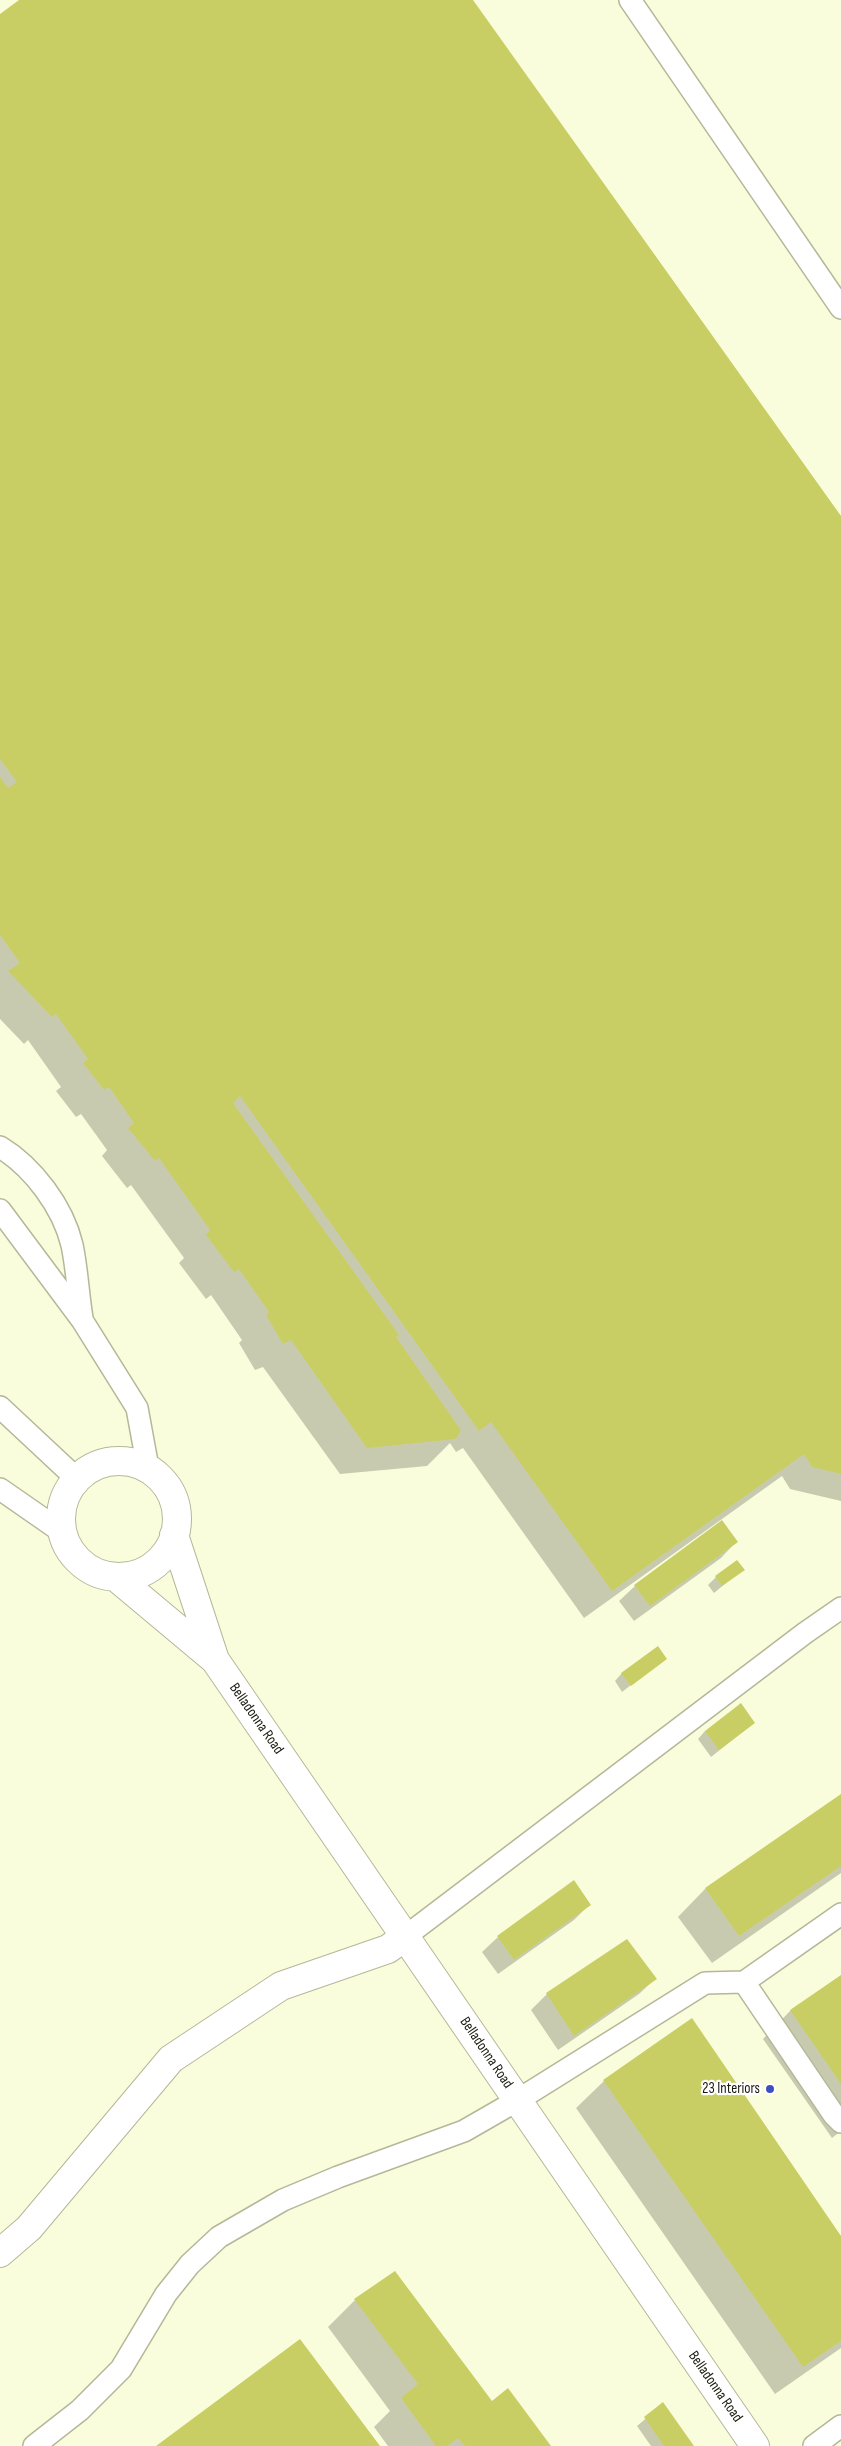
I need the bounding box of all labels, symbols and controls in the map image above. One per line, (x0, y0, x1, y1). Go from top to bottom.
street label: Belladonna Road (225, 1680, 287, 1758)
street label: Belladonna Road (455, 2014, 517, 2092)
place label: 23 Interiors (702, 2080, 760, 2098)
marker: 23 Interiors (764, 2083, 776, 2095)
street label: Belladonna Road (684, 2348, 746, 2426)

